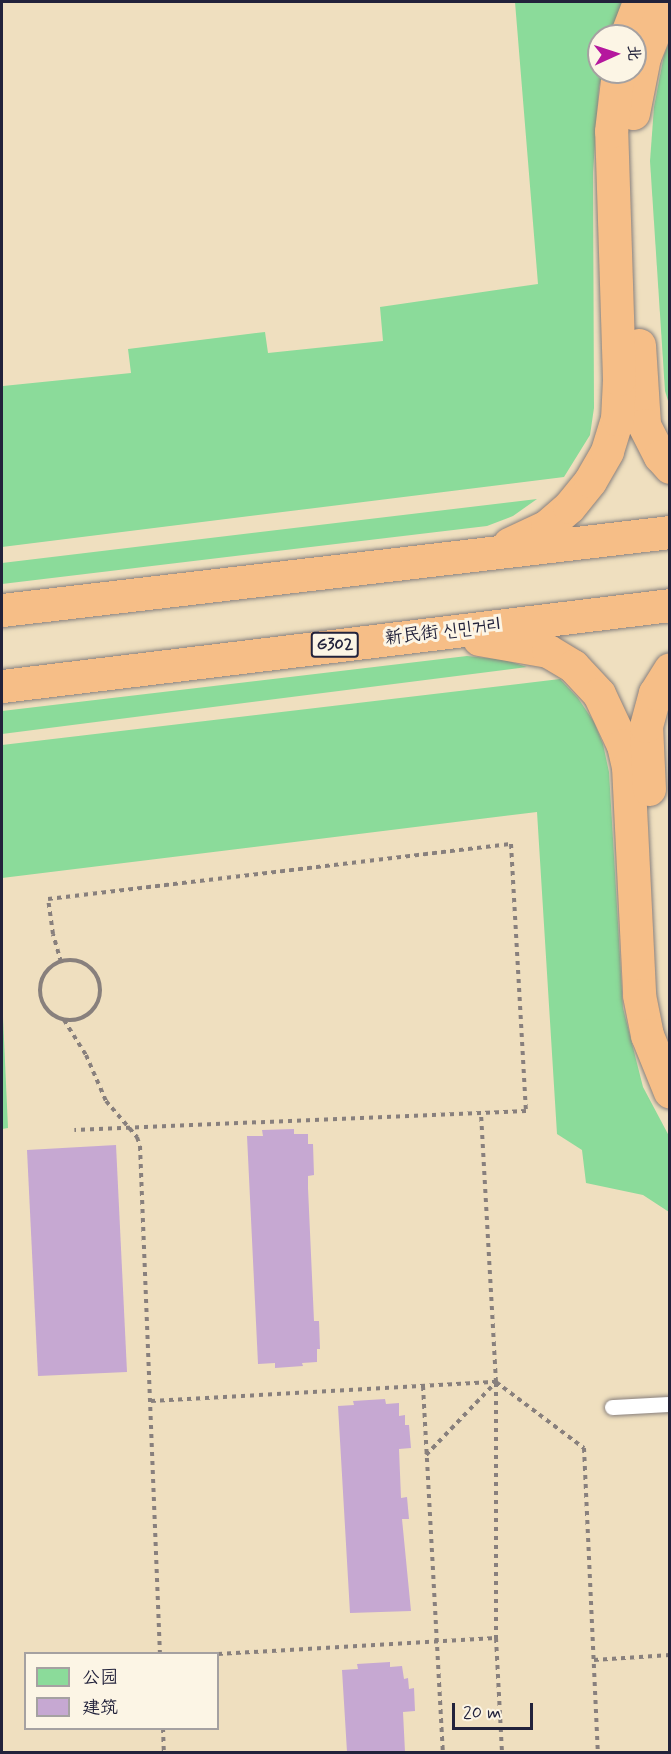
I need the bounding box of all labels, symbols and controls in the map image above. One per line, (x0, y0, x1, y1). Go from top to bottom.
north arrow (587, 24, 647, 84)
text: 北 (623, 45, 644, 62)
street label: 新民街 신민거리 (384, 614, 502, 650)
road number: G302 (310, 632, 360, 658)
legend (24, 1652, 219, 1730)
text: 公园 (82, 1666, 118, 1690)
scale bar (455, 1691, 536, 1729)
text: 建筑 (82, 1696, 118, 1720)
text: 20 m (463, 1701, 501, 1725)

